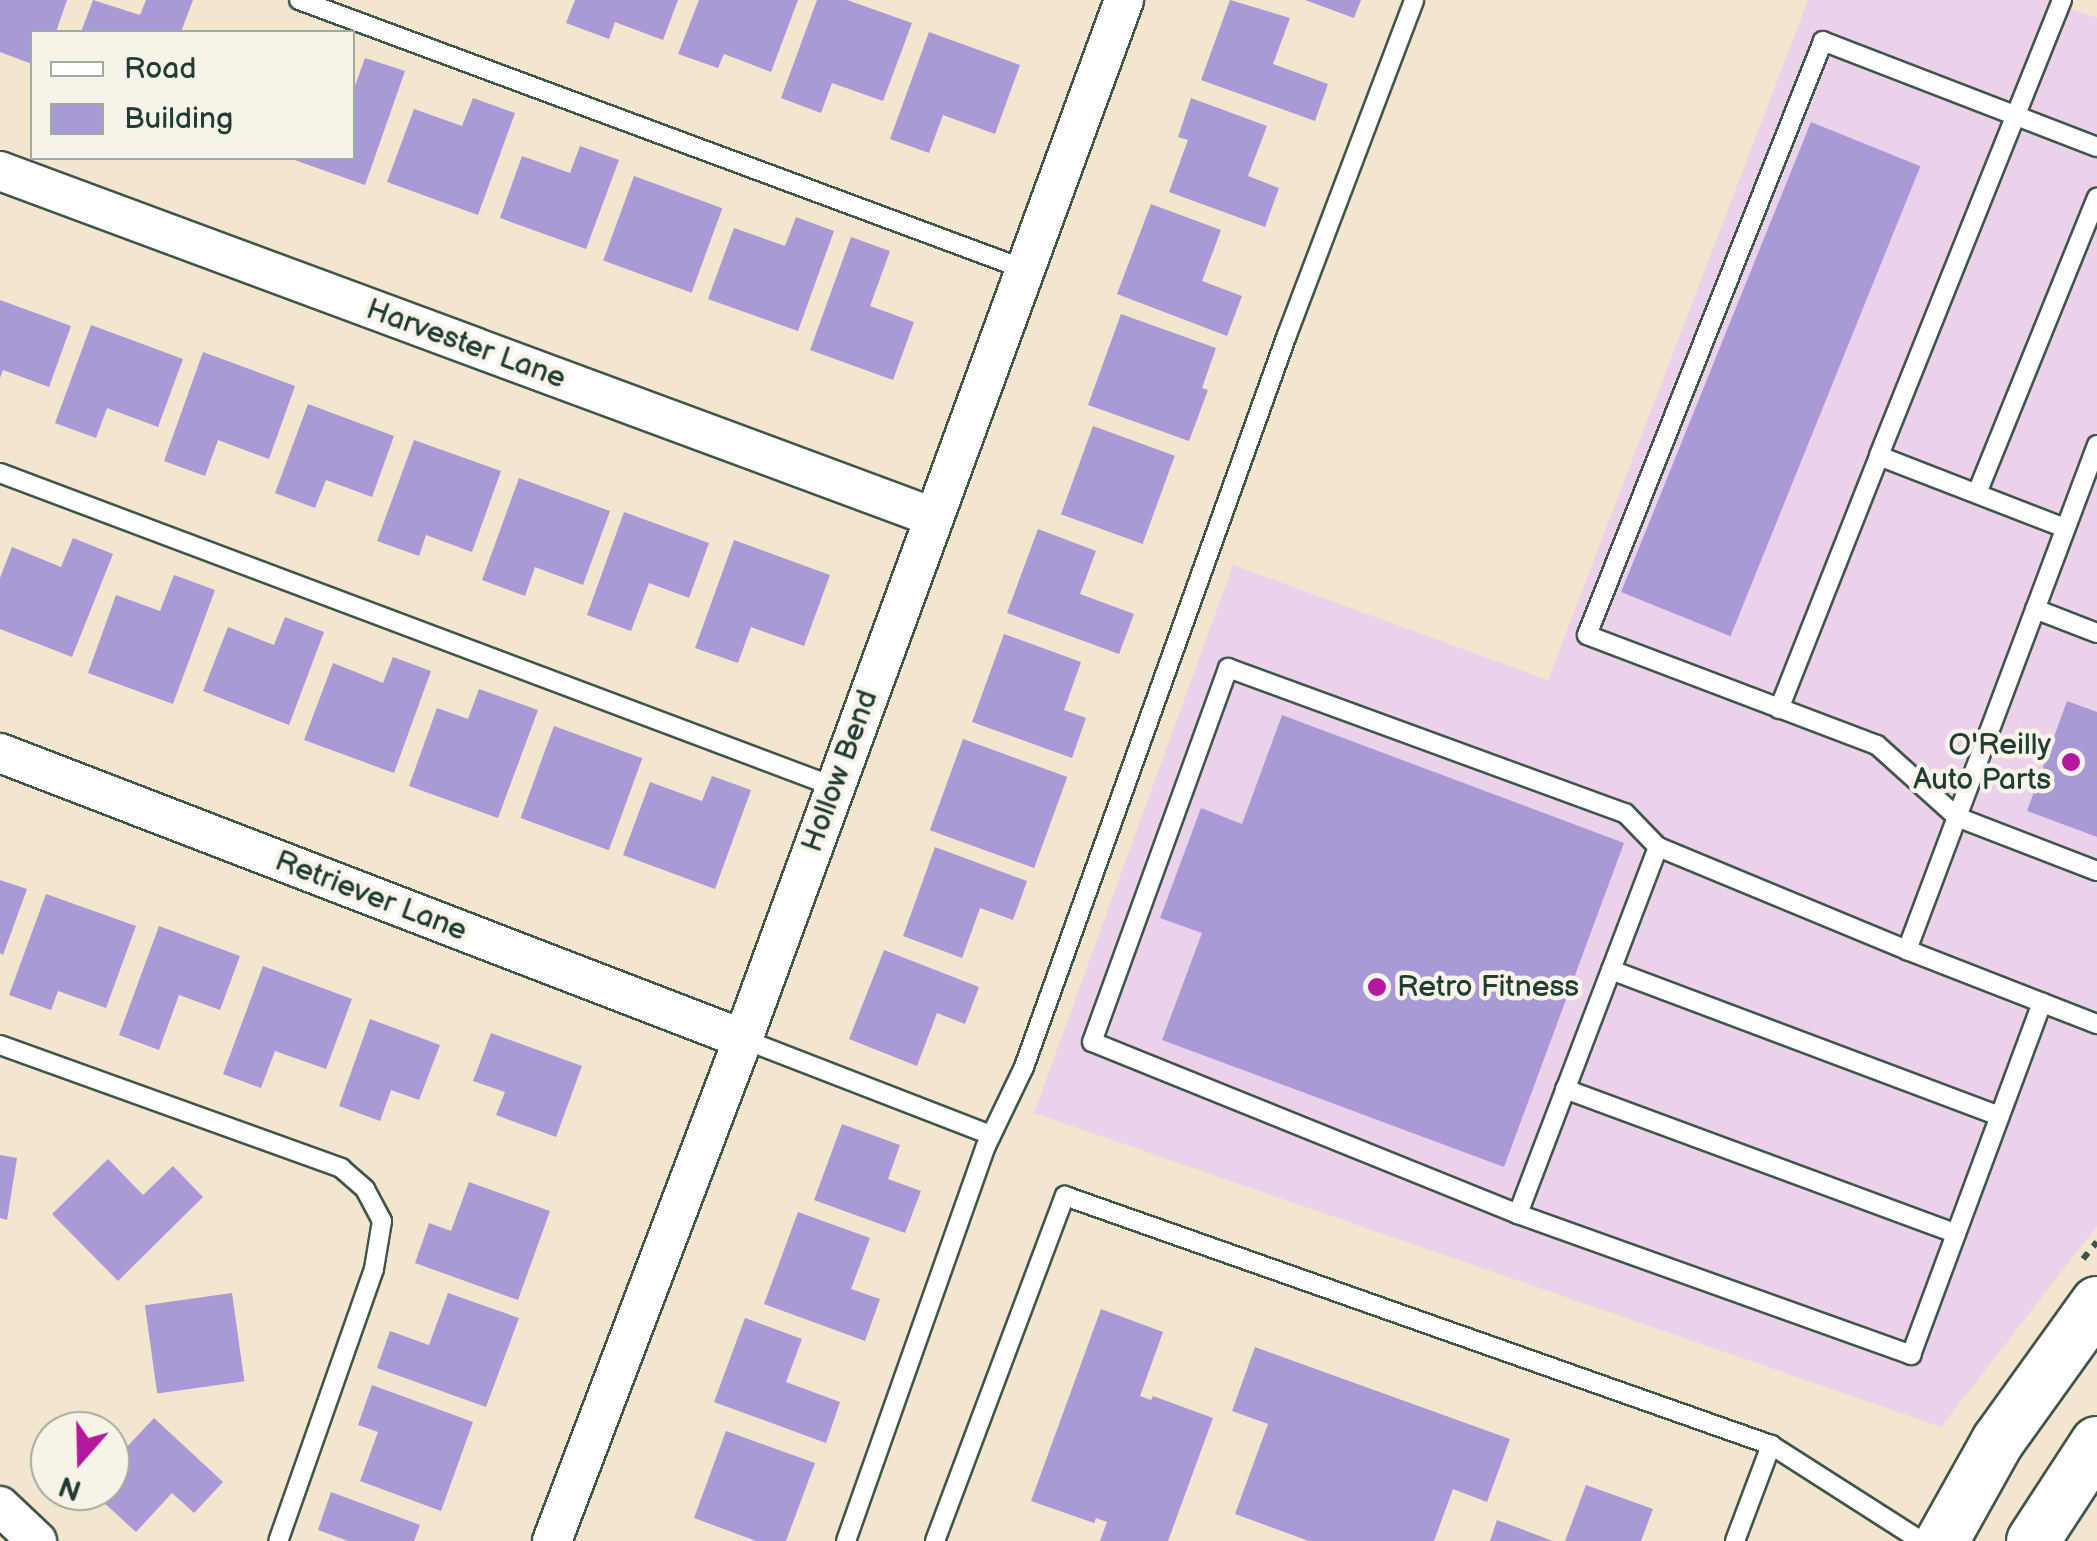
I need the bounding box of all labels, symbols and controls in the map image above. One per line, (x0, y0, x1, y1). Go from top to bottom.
legend (30, 30, 355, 160)
text: Road (124, 51, 197, 87)
text: Building (124, 101, 233, 137)
street label: Harvester Lane (361, 291, 571, 397)
street label: Hollow Bend (794, 685, 886, 857)
place label: O'Reilly Auto Parts (1913, 727, 2051, 798)
marker: O'Reilly Auto Parts (2060, 751, 2082, 773)
street label: Retriever Lane (270, 843, 472, 949)
place label: Retro Fitness (1397, 969, 1579, 1005)
marker: Retro Fitness (1366, 976, 1388, 998)
north arrow (30, 1411, 130, 1511)
text: N (55, 1469, 86, 1507)

